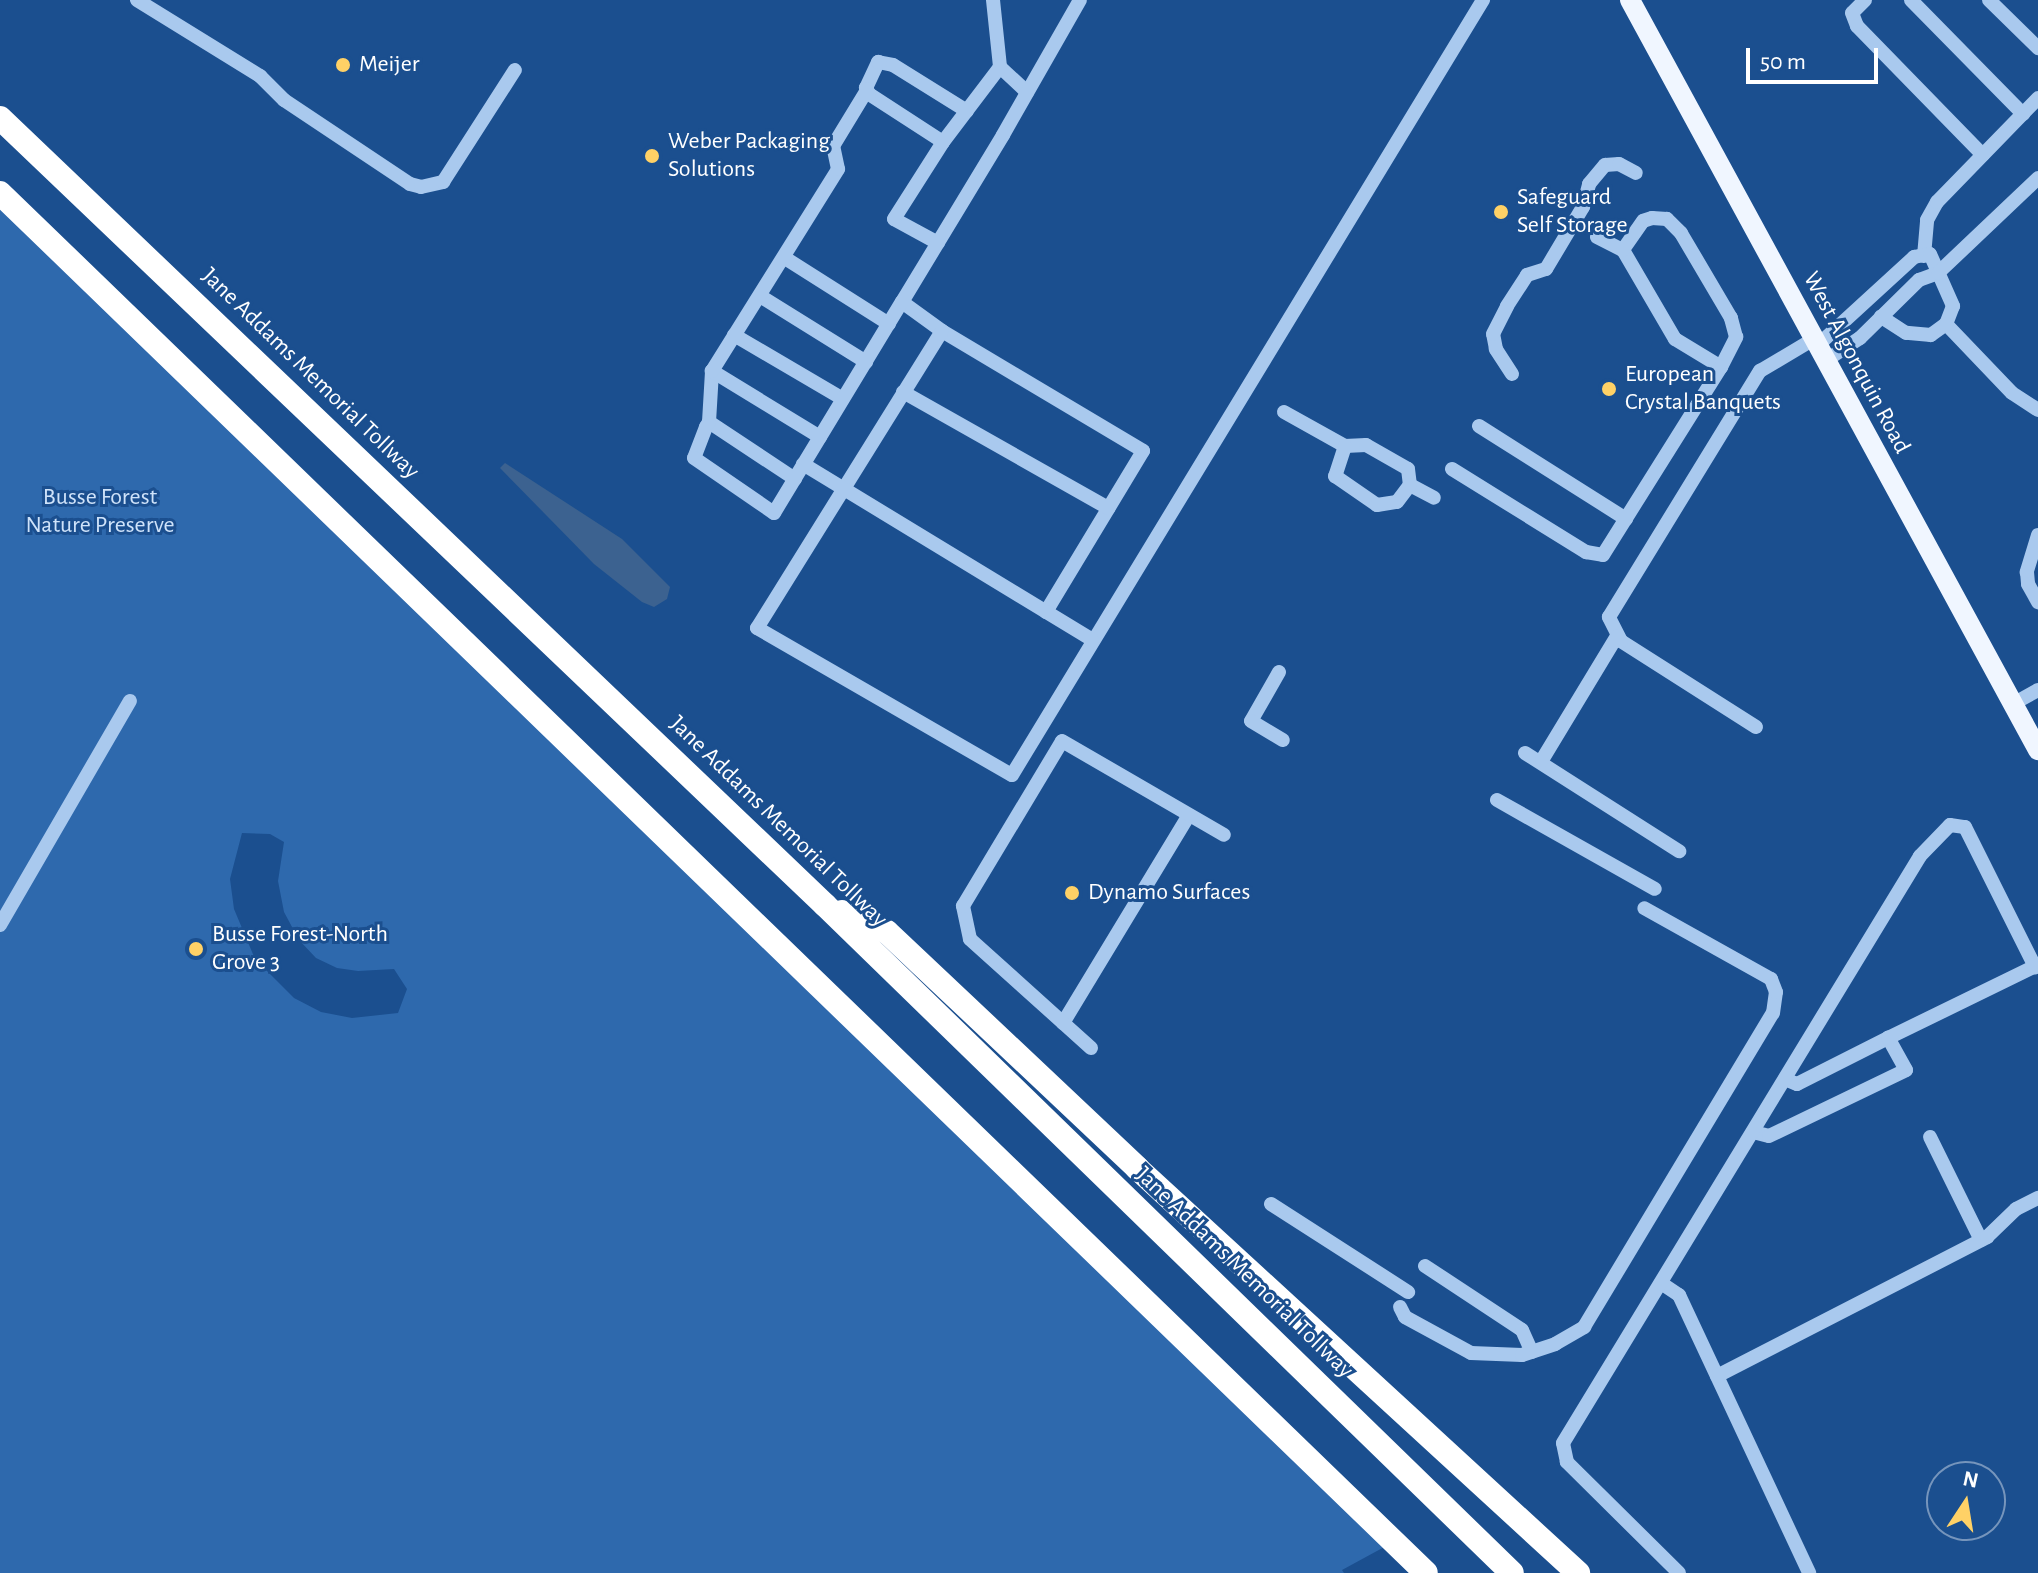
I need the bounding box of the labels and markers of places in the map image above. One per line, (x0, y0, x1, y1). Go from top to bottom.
place label: Meijer (359, 51, 420, 79)
marker: Meijer (334, 56, 352, 74)
place label: Weber Packaging Solutions (668, 128, 830, 184)
marker: Weber Packaging Solutions (643, 147, 661, 165)
place label: Safeguard Self Storage (1517, 184, 1628, 240)
marker: Safeguard Self Storage (1492, 203, 1510, 221)
place label: European Crystal Banquets (1625, 361, 1781, 417)
marker: European Crystal Banquets (1600, 380, 1618, 398)
place label: Dynamo Surfaces (1088, 879, 1250, 907)
marker: Dynamo Surfaces (1063, 884, 1081, 902)
place label: Busse Forest-North Grove 3 (212, 921, 388, 977)
marker: Busse Forest-North Grove 3 (187, 940, 205, 958)

